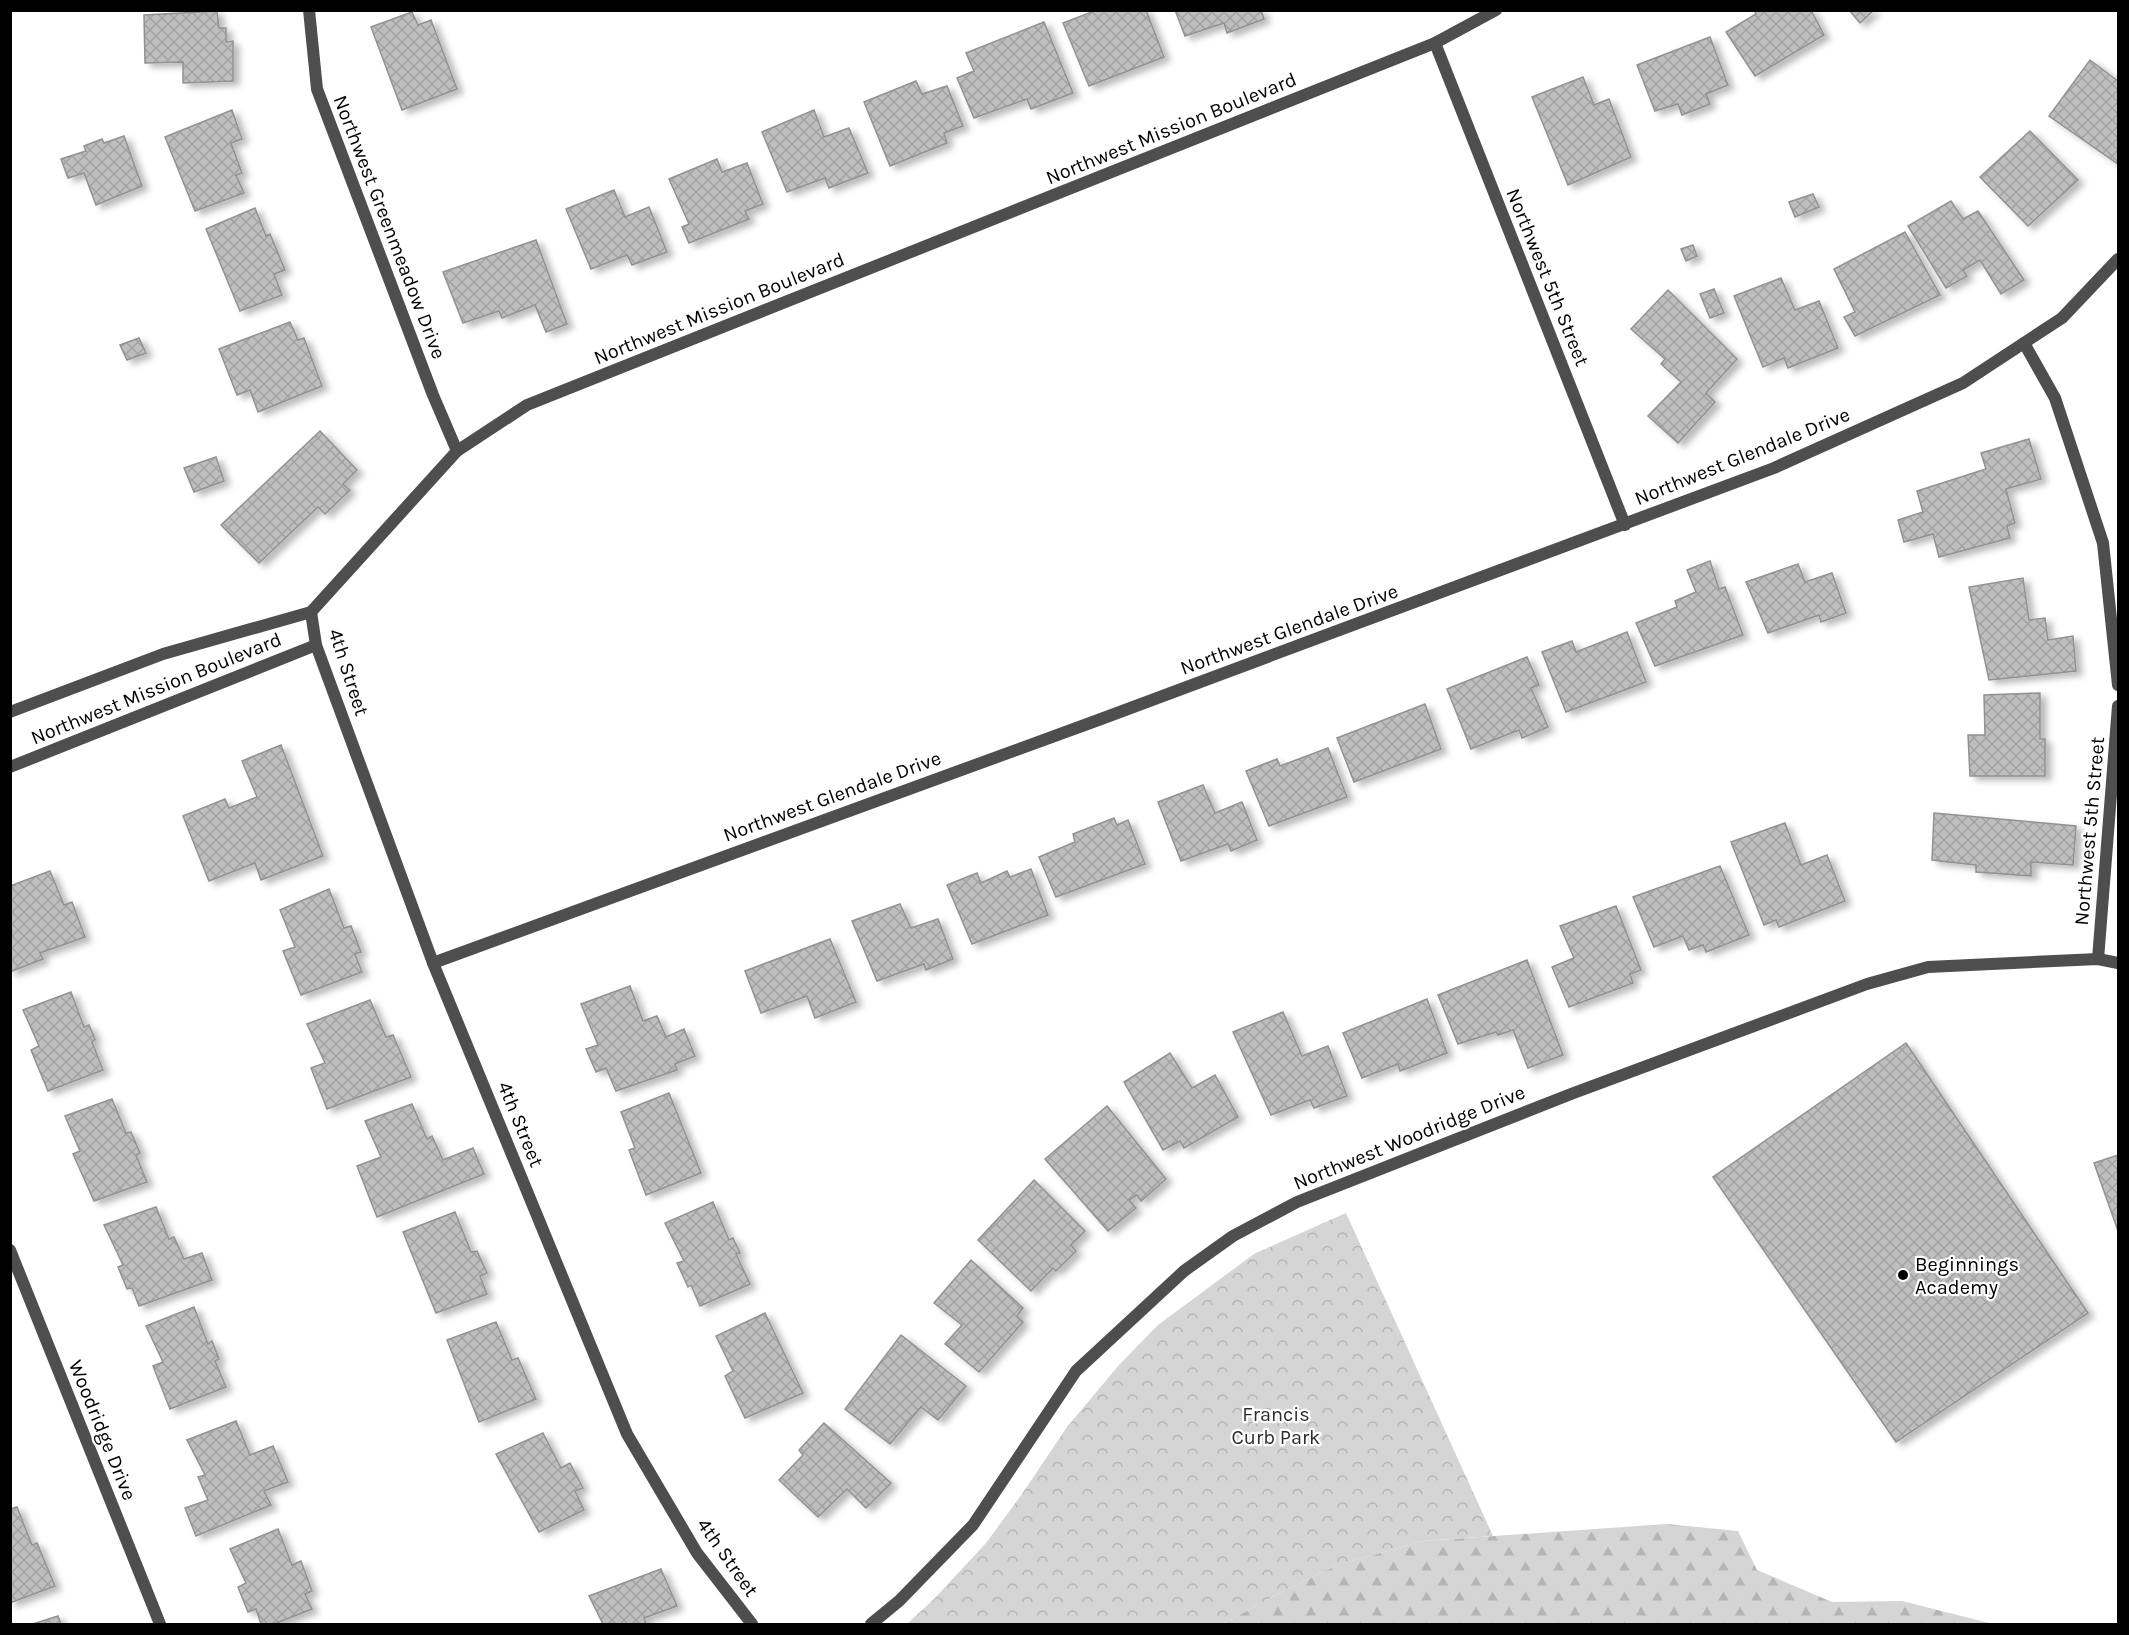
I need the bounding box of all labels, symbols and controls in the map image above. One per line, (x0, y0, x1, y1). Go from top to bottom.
street label: Northwest Mission Boulevard (1043, 68, 1300, 189)
street label: Northwest Greenmeadow Drive (329, 92, 451, 362)
street label: Northwest 5th Street (1501, 185, 1594, 370)
street label: Northwest Mission Boulevard (591, 248, 848, 369)
street label: Northwest Glendale Drive (1631, 403, 1853, 510)
street label: Northwest Glendale Drive (1177, 579, 1401, 680)
street label: 4th Street (324, 626, 374, 719)
street label: Northwest Mission Boulevard (28, 628, 285, 749)
street label: Northwest 5th Street (2070, 735, 2109, 926)
street label: Northwest Glendale Drive (720, 746, 944, 847)
street label: 4th Street (493, 1078, 548, 1171)
street label: Northwest Woodridge Drive (1290, 1080, 1528, 1195)
place label: Beginnings Academy (1915, 1253, 2019, 1299)
marker: Beginnings Academy (1896, 1268, 1910, 1282)
street label: Woodridge Drive (64, 1357, 141, 1504)
park label: Francis Curb Park (1232, 1403, 1320, 1449)
street label: 4th Street (692, 1514, 763, 1601)

